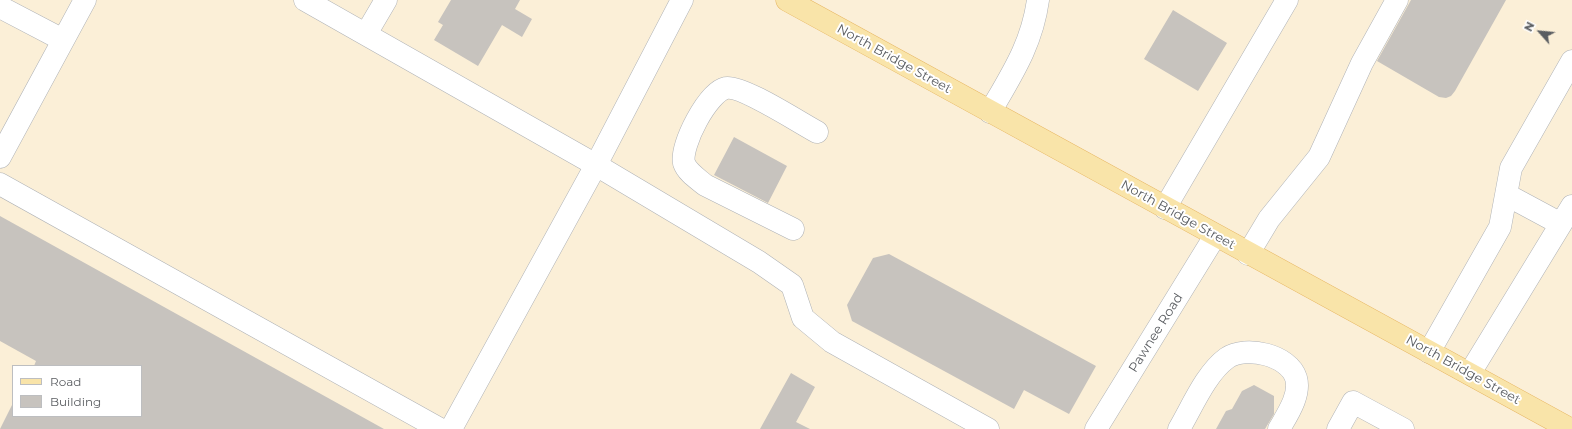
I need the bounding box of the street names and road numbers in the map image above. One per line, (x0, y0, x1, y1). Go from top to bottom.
street label: North Bridge Street (834, 21, 954, 97)
street label: North Bridge Street (1118, 177, 1238, 253)
street label: Pawnee Road (1126, 291, 1186, 375)
street label: North Bridge Street (1403, 332, 1523, 408)

